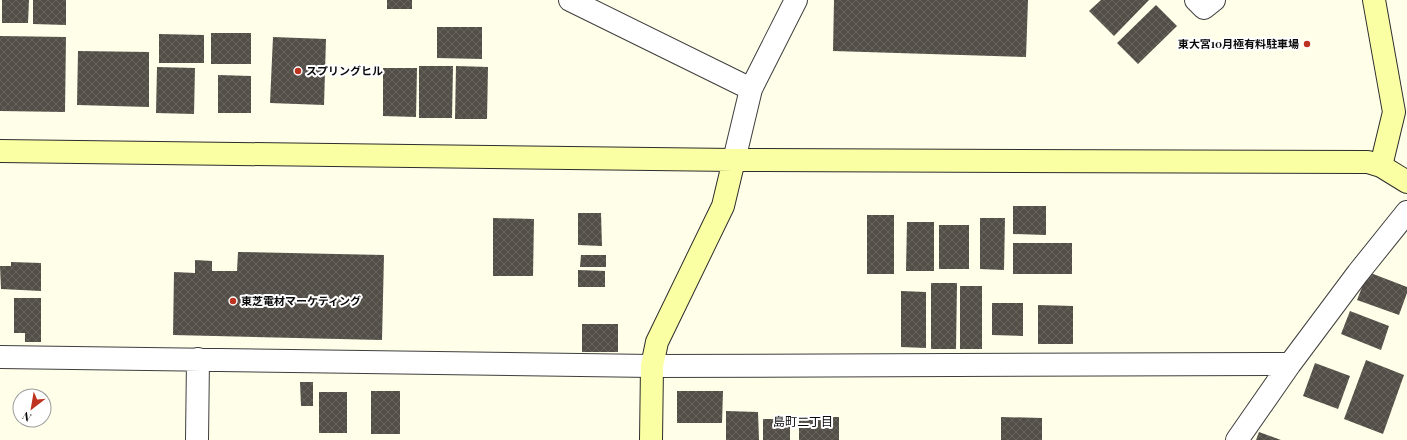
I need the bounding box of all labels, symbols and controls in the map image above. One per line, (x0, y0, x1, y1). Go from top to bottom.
place label: 東大宮10月極有料駐車場 (1178, 36, 1299, 51)
marker: 東大宮10月極有料駐車場 (1302, 39, 1312, 49)
place label: スプリングヒル (306, 63, 383, 78)
marker: スプリングヒル (293, 66, 303, 76)
place label: 東芝電材マーケティング (241, 293, 361, 308)
marker: 東芝電材マーケティング (228, 296, 238, 306)
north arrow (12, 388, 52, 428)
text: N (19, 408, 34, 425)
district label: 島町二丁目 (773, 413, 833, 429)

